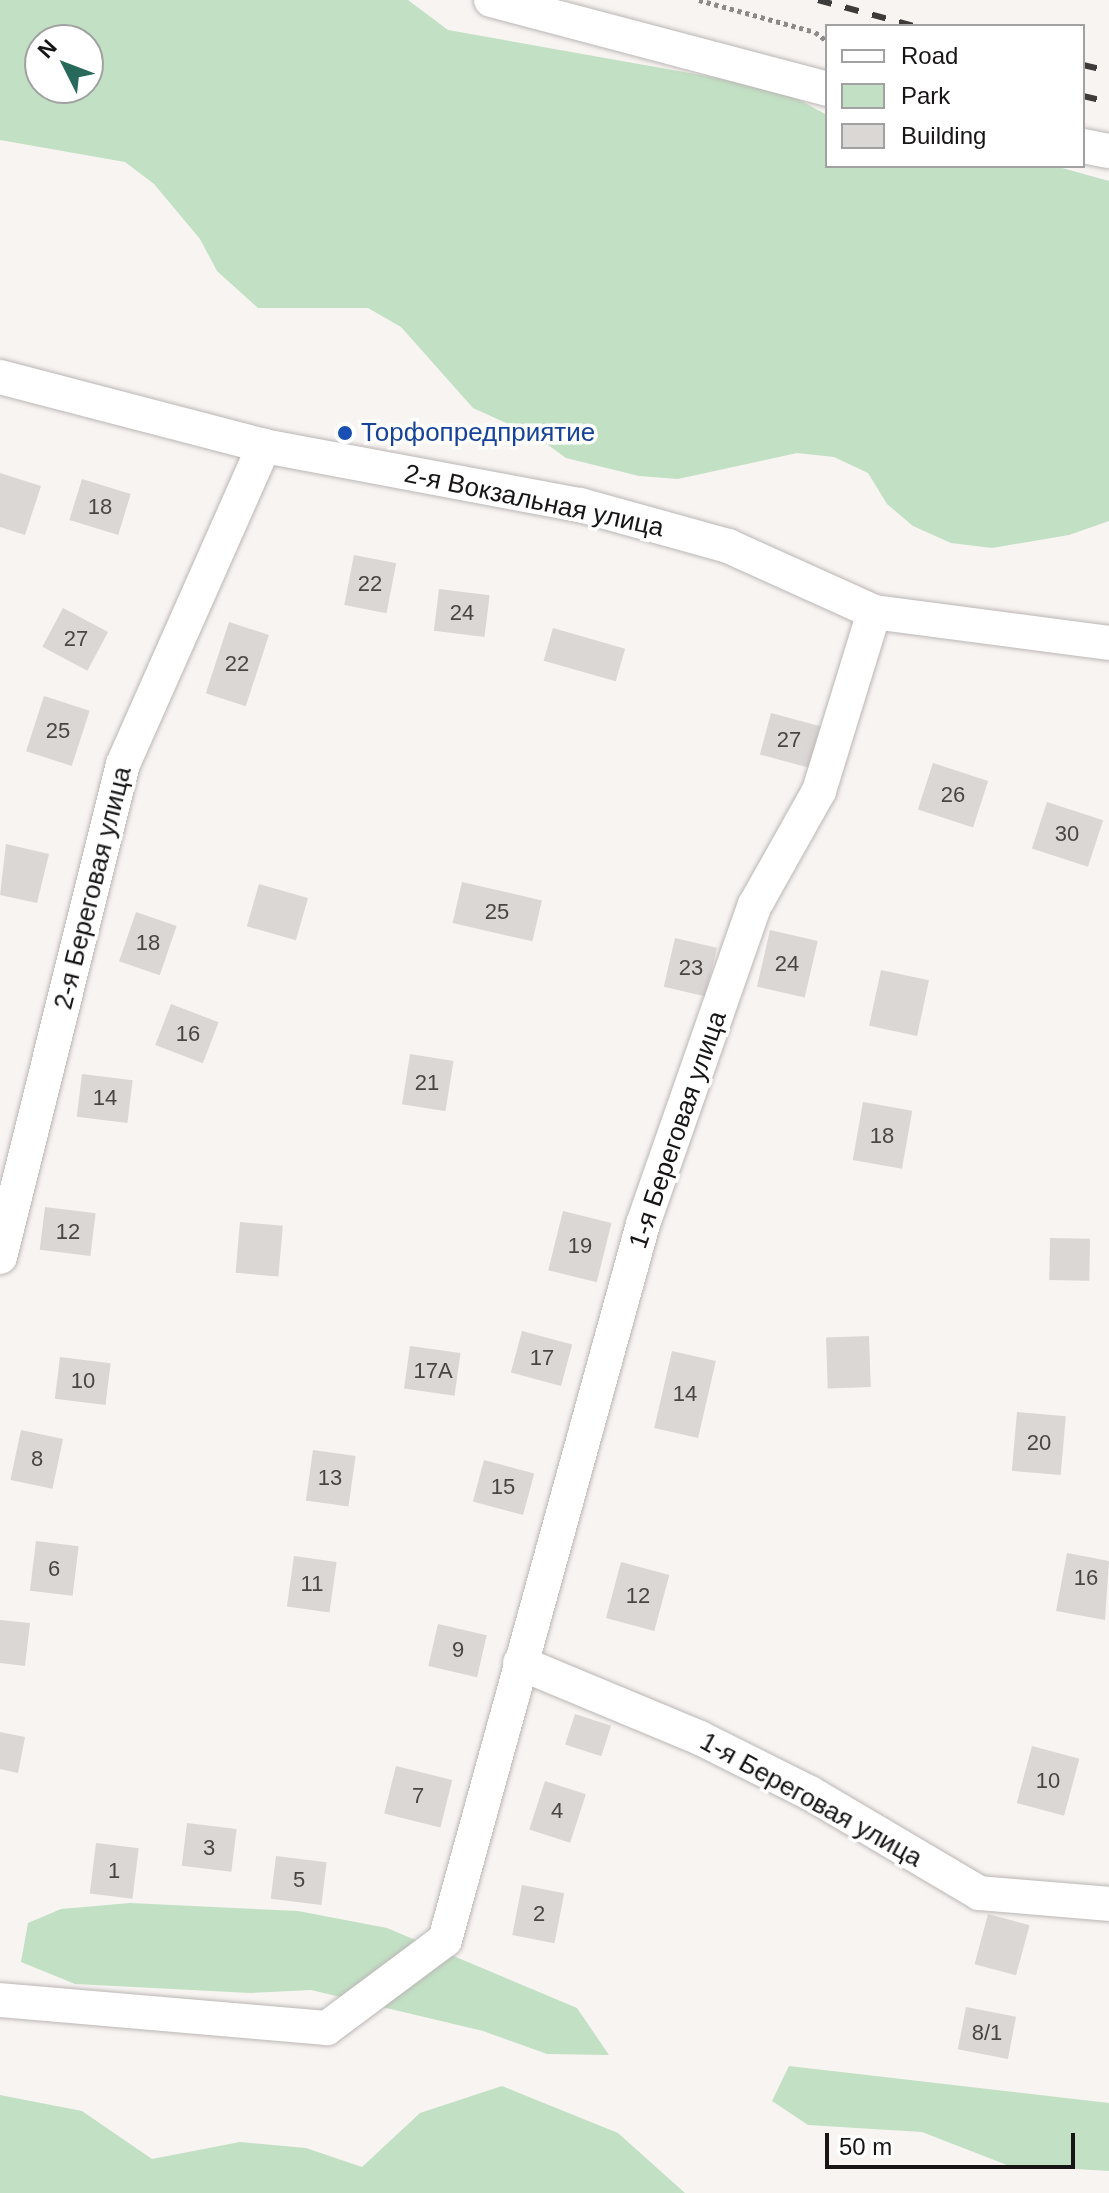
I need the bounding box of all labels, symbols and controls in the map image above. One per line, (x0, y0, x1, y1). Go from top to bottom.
north arrow (24, 24, 104, 104)
legend (825, 24, 1085, 168)
text: N (33, 35, 62, 63)
text: Road (901, 42, 958, 69)
text: Park (901, 82, 950, 109)
text: Building (901, 122, 986, 149)
place label: Торфопредприятие (361, 417, 595, 449)
marker: Торфопредприятие (336, 424, 354, 442)
street label: 2-я Вокзальная улица (401, 458, 667, 544)
house number: 18 (88, 494, 112, 520)
house number: 22 (358, 571, 382, 597)
house number: 24 (450, 600, 474, 626)
house number: 27 (64, 626, 88, 652)
house number: 22 (225, 651, 249, 677)
house number: 25 (46, 718, 70, 744)
house number: 27 (777, 727, 801, 753)
street label: 2-я Береговая улица (48, 763, 138, 1013)
house number: 26 (941, 782, 965, 808)
house number: 30 (1055, 821, 1079, 847)
house number: 25 (485, 899, 509, 925)
house number: 18 (136, 930, 160, 956)
house number: 24 (775, 951, 799, 977)
house number: 23 (679, 955, 703, 981)
street label: 1-я Береговая улица (623, 1007, 733, 1253)
house number: 16 (176, 1021, 200, 1047)
house number: 21 (415, 1070, 439, 1096)
house number: 14 (93, 1085, 117, 1111)
house number: 18 (870, 1123, 894, 1149)
house number: 12 (56, 1219, 80, 1245)
house number: 19 (568, 1233, 592, 1259)
house number: 17 (530, 1345, 554, 1371)
house number: 17А (413, 1358, 453, 1384)
house number: 10 (71, 1368, 95, 1394)
house number: 14 (673, 1381, 697, 1407)
house number: 20 (1027, 1430, 1051, 1456)
house number: 8 (31, 1446, 43, 1472)
house number: 13 (318, 1465, 342, 1491)
house number: 15 (491, 1474, 515, 1500)
house number: 6 (48, 1556, 60, 1582)
house number: 16 (1074, 1565, 1098, 1591)
house number: 11 (301, 1571, 323, 1597)
house number: 12 (626, 1583, 650, 1609)
house number: 9 (452, 1637, 464, 1663)
street label: 1-я Береговая улица (695, 1726, 927, 1874)
house number: 10 (1036, 1768, 1060, 1794)
house number: 7 (412, 1783, 424, 1809)
house number: 4 (551, 1798, 563, 1824)
house number: 3 (203, 1835, 215, 1861)
house number: 1 (108, 1858, 120, 1884)
house number: 5 (293, 1867, 305, 1893)
house number: 2 (533, 1901, 545, 1927)
house number: 8/1 (972, 2020, 1002, 2046)
scale bar (829, 2117, 1079, 2167)
text: 50 m (839, 2133, 892, 2160)

